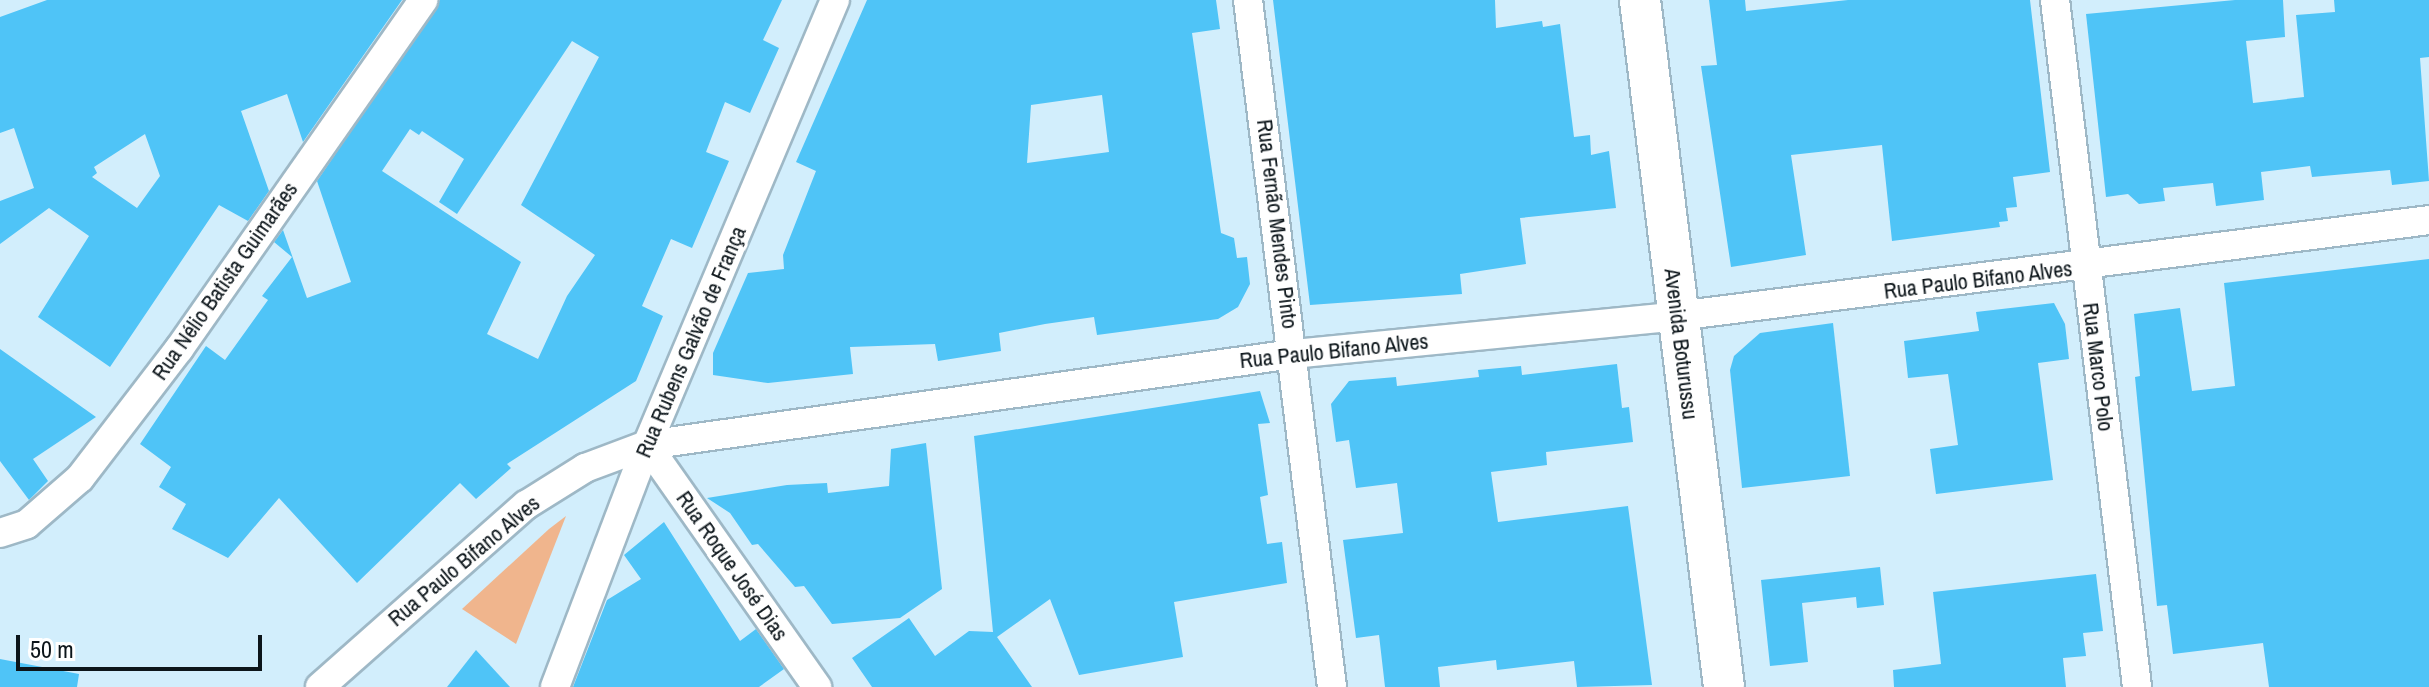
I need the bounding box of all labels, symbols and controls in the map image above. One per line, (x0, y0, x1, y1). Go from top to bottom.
street label: Rua Fernão Mendes Pinto (1251, 118, 1303, 330)
street label: Rua Nélio Batista Guimarães (147, 177, 303, 385)
street label: Rua Rubens Galvão de França (630, 222, 752, 462)
street label: Rua Paulo Bifano Alves (1882, 255, 2074, 305)
street label: Avenida Boturussu (1659, 267, 1703, 421)
street label: Rua Marco Polo (2077, 301, 2119, 433)
street label: Rua Paulo Bifano Alves (1238, 328, 1430, 374)
street label: Rua Roque José Dias (671, 486, 793, 646)
street label: Rua Paulo Bifano Alves (383, 490, 545, 632)
scale bar (20, 619, 266, 669)
text: 50 m (30, 633, 74, 665)

